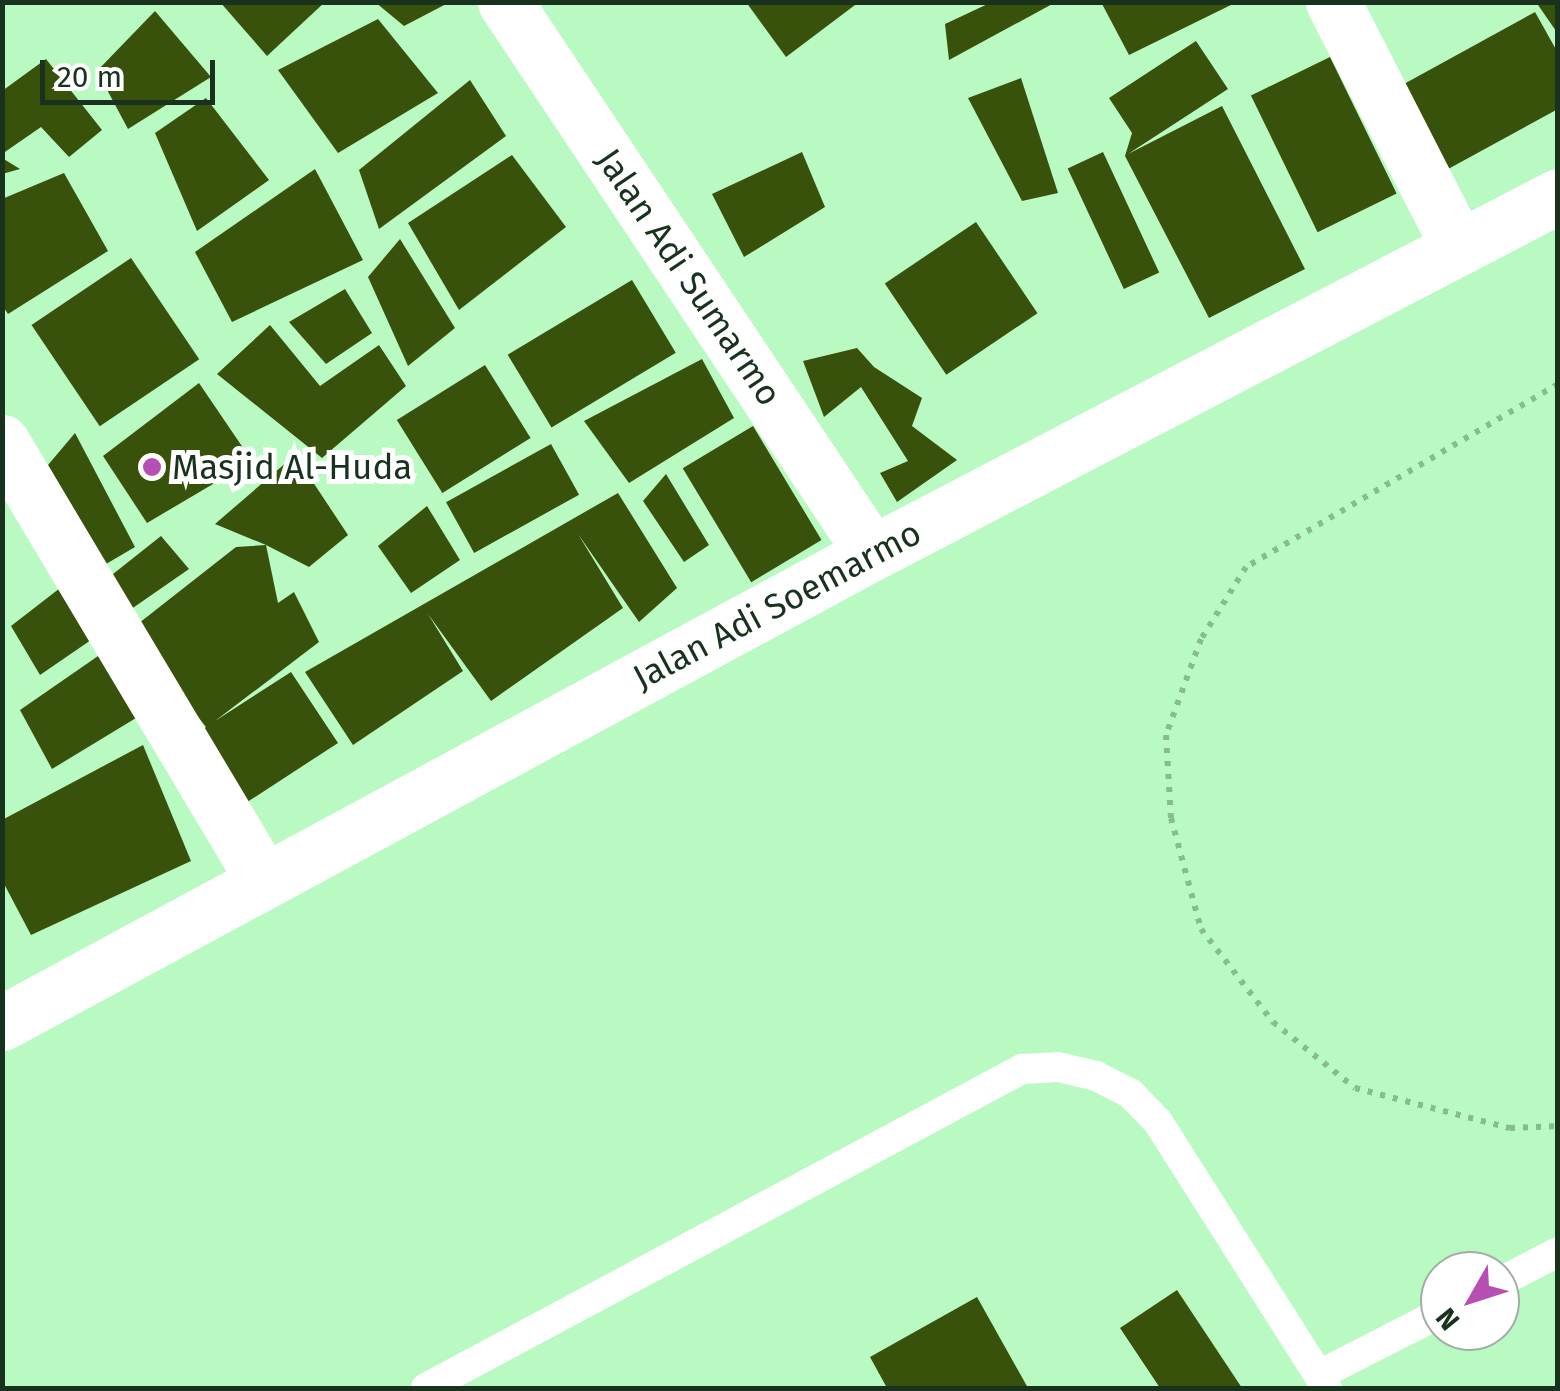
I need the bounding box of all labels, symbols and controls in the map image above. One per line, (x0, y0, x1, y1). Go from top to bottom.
scale bar (45, 40, 220, 102)
text: 20 m (57, 59, 122, 95)
street label: Jalan Adi Sumarmo (587, 141, 791, 413)
place label: Masjid Al-Huda (172, 446, 412, 488)
marker: Masjid Al-Huda (141, 456, 163, 478)
street label: Jalan Adi Soemarmo (626, 511, 928, 699)
north arrow (1420, 1251, 1520, 1351)
text: N (1429, 1301, 1467, 1337)

